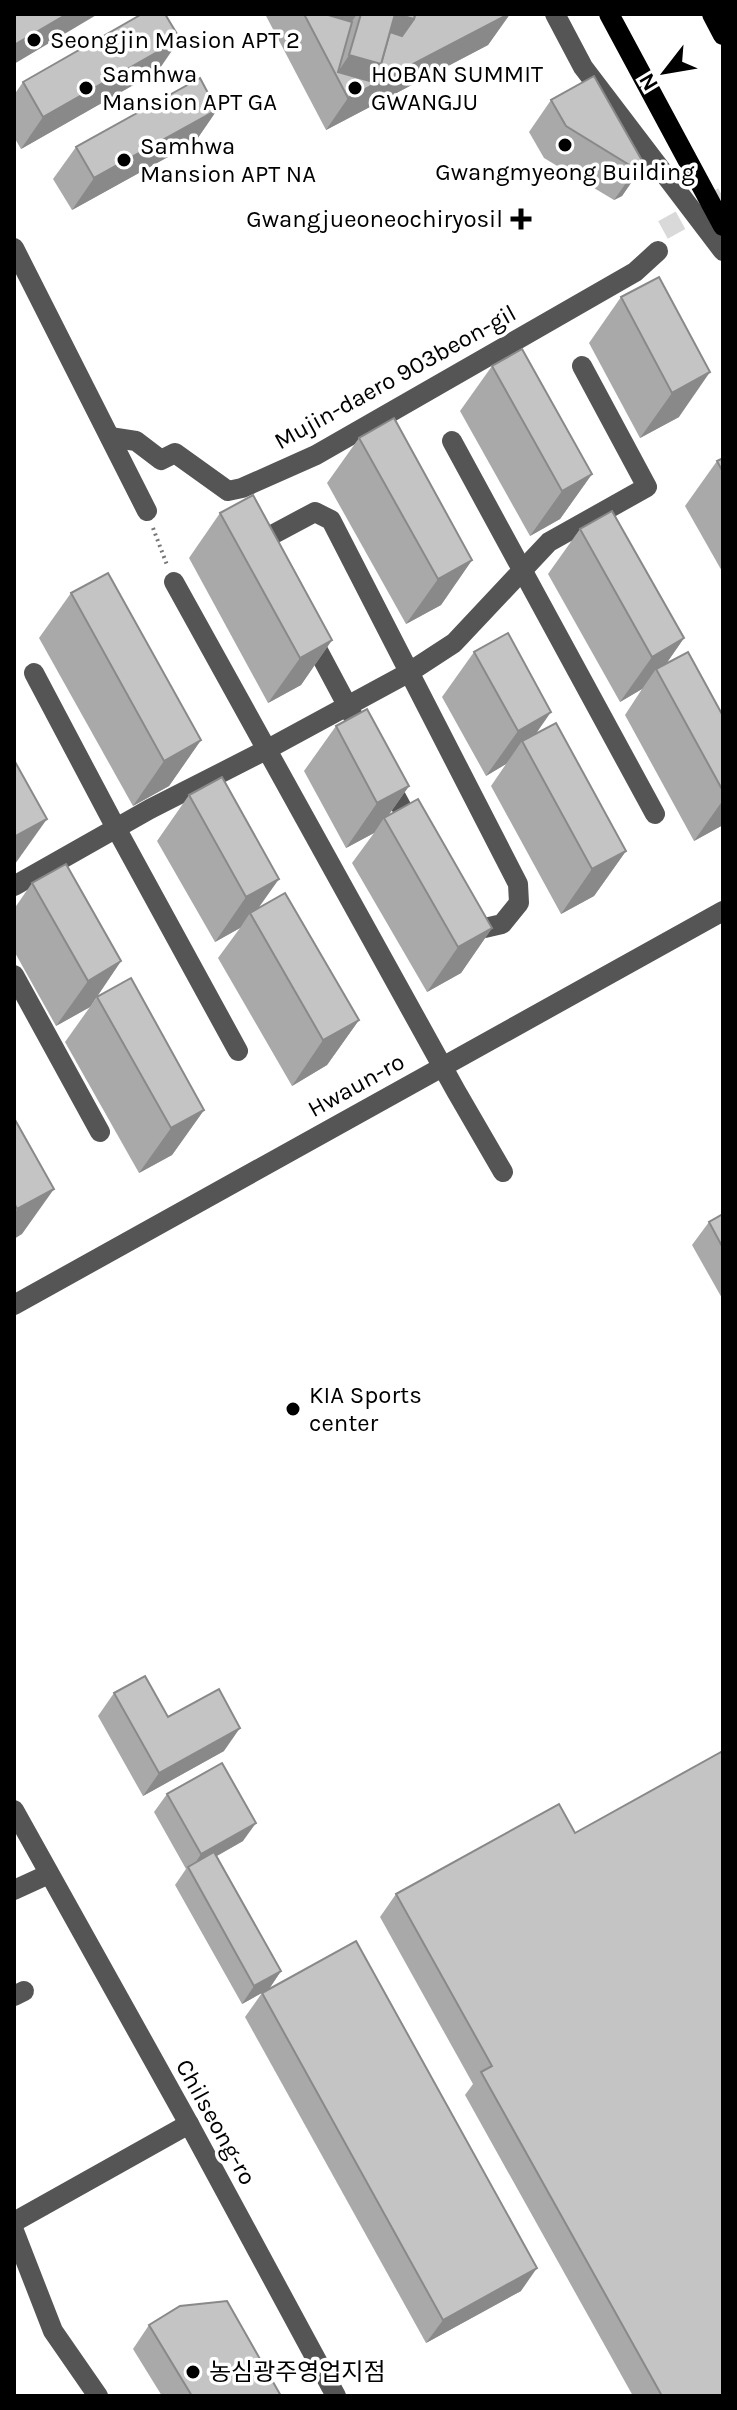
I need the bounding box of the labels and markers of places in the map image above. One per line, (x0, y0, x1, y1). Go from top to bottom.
place label: Seongjin Masion APT 2 (50, 26, 300, 54)
marker: Seongjin Masion APT 2 (25, 31, 43, 49)
place label: Samhwa Mansion APT GA (102, 60, 277, 116)
place label: HOBAN SUMMIT GWANGJU (371, 60, 543, 116)
marker: Samhwa Mansion APT GA (77, 79, 95, 97)
marker: HOBAN SUMMIT GWANGJU (346, 79, 364, 97)
place label: Samhwa Mansion APT NA (140, 132, 316, 188)
marker: Gwangmyeong Building (556, 136, 574, 154)
marker: Samhwa Mansion APT NA (115, 151, 133, 169)
place label: Gwangmyeong Building (435, 158, 695, 186)
place label: Gwangjueoneochiryosil (246, 205, 503, 233)
marker: Gwangjueoneochiryosil (510, 208, 532, 230)
place label: KIA Sports center (309, 1381, 422, 1437)
marker: KIA Sports center (284, 1400, 302, 1418)
place label: 농심광주영업지점 (209, 2358, 386, 2386)
marker: 농심광주영업지점 (184, 2363, 202, 2381)

